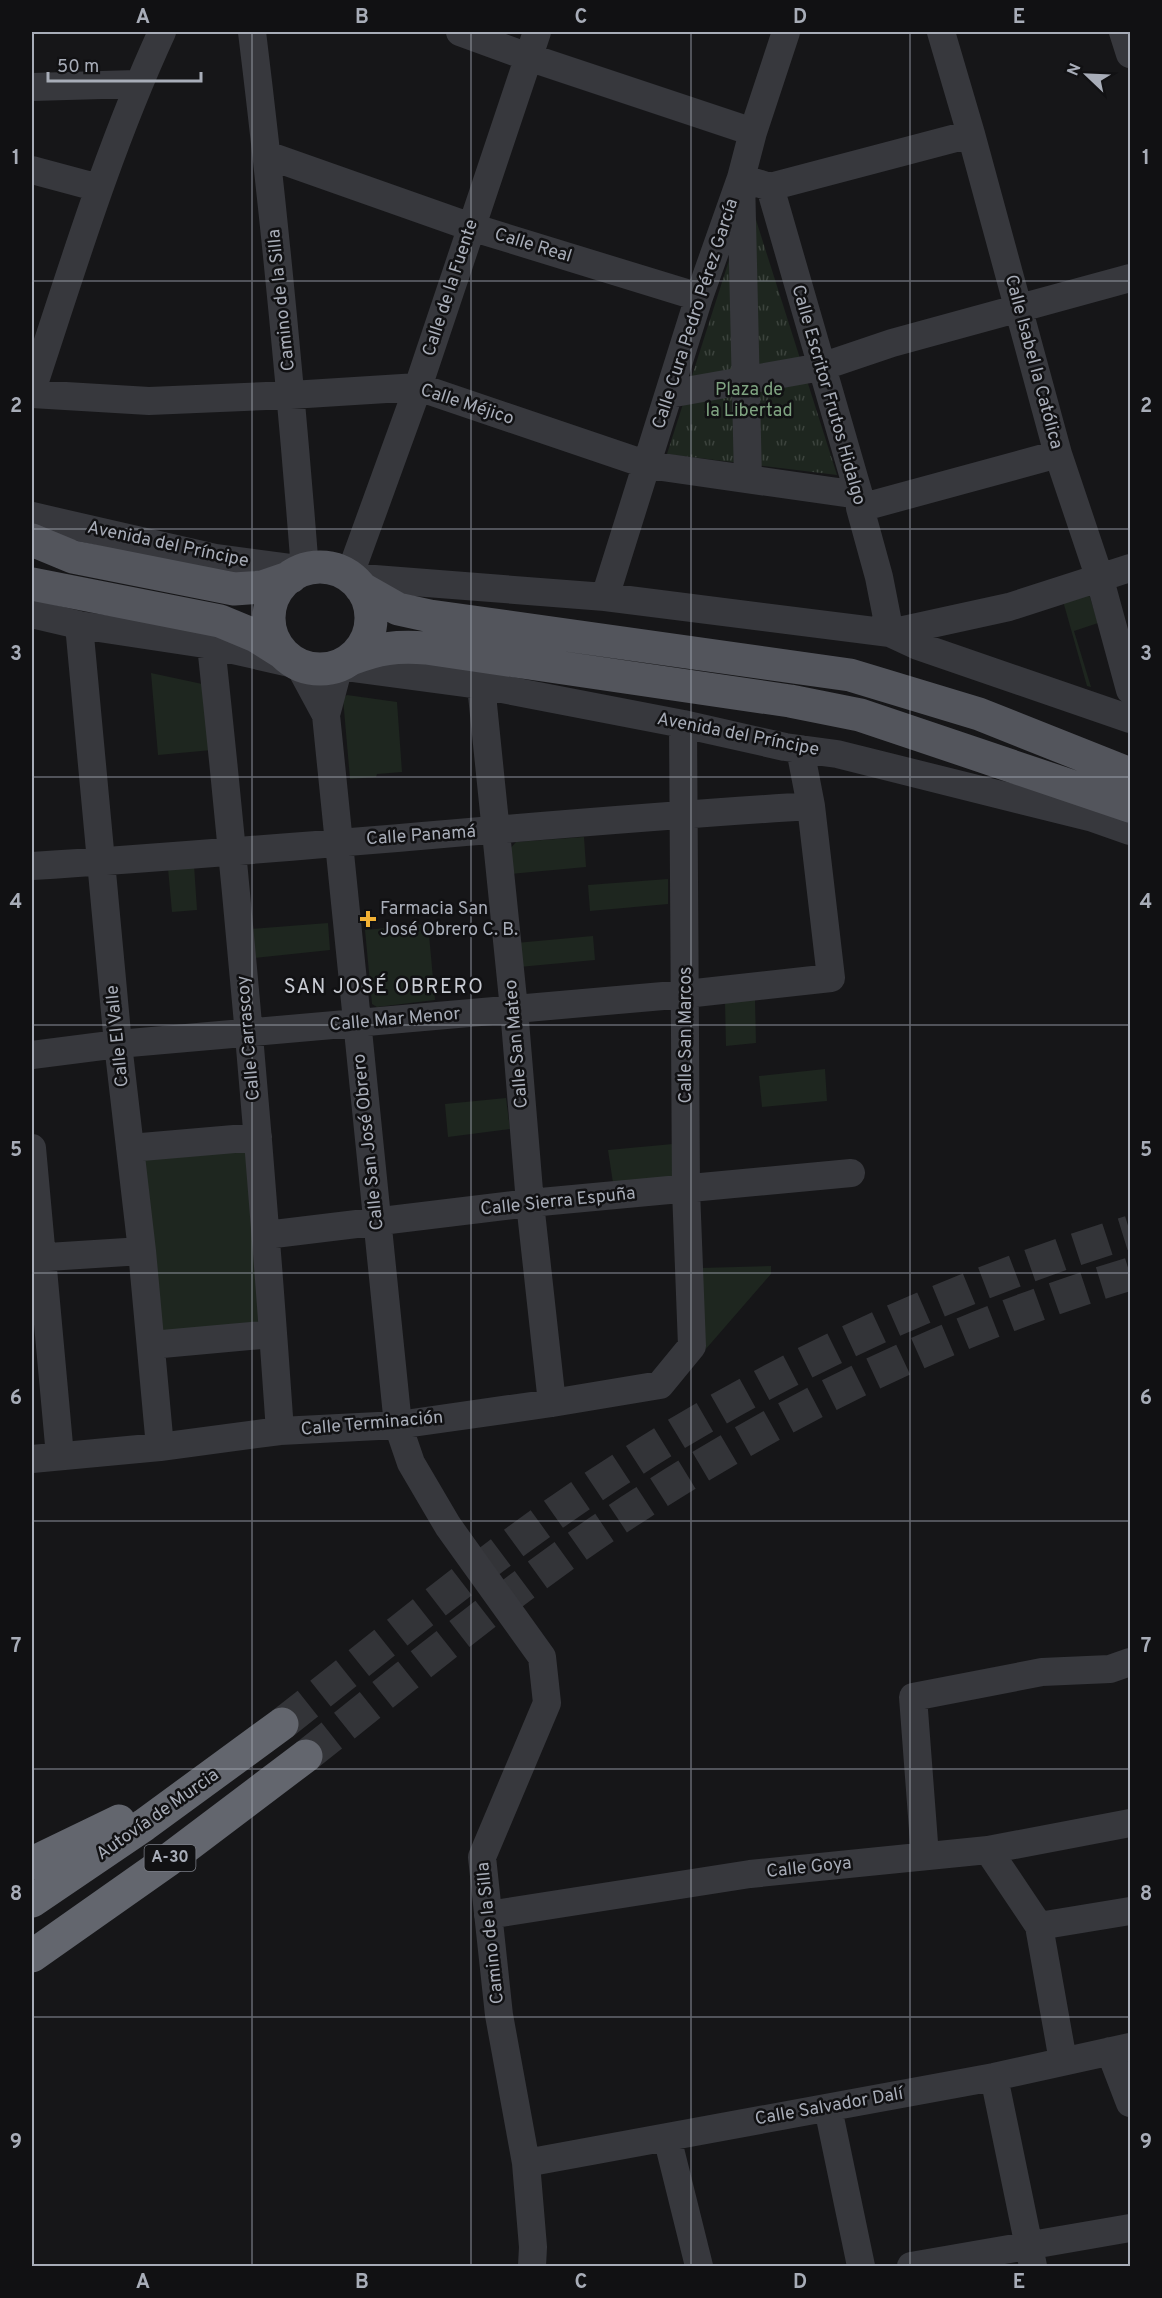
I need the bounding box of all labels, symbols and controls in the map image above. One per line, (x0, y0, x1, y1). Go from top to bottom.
text: A (136, 5, 150, 31)
text: B (355, 5, 369, 31)
text: C (575, 5, 587, 31)
text: D (793, 5, 807, 31)
text: E (1013, 5, 1025, 31)
scale bar (48, 45, 201, 83)
north arrow (1057, 45, 1117, 105)
text: 50 m (57, 56, 99, 79)
text: N (1064, 61, 1086, 79)
text: 1 (12, 146, 20, 172)
text: 1 (1142, 146, 1150, 172)
street label: Calle Cura Pedro Pérez García (648, 196, 744, 432)
street label: Calle de la Fuente (418, 217, 484, 359)
street label: Calle Real (491, 223, 575, 269)
street label: Camino de la Silla (263, 228, 301, 372)
street label: Calle Isabel la Católica (999, 272, 1067, 452)
street label: Calle Escritor Frutos Hidalgo (786, 282, 870, 508)
street label: Calle Méjico (417, 379, 517, 431)
park label: Plaza de la Libertad (705, 379, 793, 423)
text: 2 (10, 394, 22, 420)
text: 2 (1140, 394, 1152, 420)
street label: Avenida del Príncipe (85, 517, 251, 573)
text: 3 (10, 642, 22, 668)
text: 3 (1140, 642, 1152, 668)
street label: Avenida del Príncipe (655, 708, 821, 762)
street label: Calle Panamá (365, 821, 477, 851)
text: 4 (10, 890, 22, 916)
text: 4 (1140, 890, 1152, 916)
place label: Farmacia San José Obrero C. B. (380, 898, 518, 942)
marker: Farmacia San José Obrero C. B. (361, 912, 375, 926)
street label: Calle San Marcos (675, 967, 698, 1103)
district label: SAN JOSÉ OBRERO (284, 973, 484, 1001)
street label: Calle Carrascoy (232, 974, 266, 1102)
street label: Calle San Mateo (500, 979, 534, 1109)
street label: Calle El Valle (101, 984, 135, 1088)
street label: Calle Mar Menor (329, 1003, 461, 1037)
street label: Calle San José Obrero (348, 1053, 390, 1231)
text: 5 (10, 1138, 22, 1164)
text: 5 (1140, 1138, 1152, 1164)
street label: Calle Sierra Espuña (479, 1182, 637, 1222)
text: 6 (10, 1386, 22, 1412)
text: 6 (1140, 1386, 1152, 1412)
street label: Calle Terminación (300, 1406, 444, 1442)
text: 7 (11, 1634, 21, 1660)
text: 7 (1141, 1634, 1151, 1660)
street label: Autovía de Murcia (92, 1764, 224, 1866)
road number: A-30 (144, 1845, 195, 1871)
street label: Calle Goya (765, 1852, 853, 1884)
street label: Camino de la Silla (472, 1861, 510, 2005)
text: 8 (10, 1882, 22, 1908)
text: 8 (1140, 1882, 1152, 1908)
street label: Calle Salvador Dalí (753, 2082, 906, 2131)
text: 9 (10, 2130, 22, 2156)
text: 9 (1140, 2130, 1152, 2156)
text: A (136, 2270, 150, 2296)
text: B (355, 2270, 369, 2296)
text: C (575, 2270, 587, 2296)
text: D (793, 2270, 807, 2296)
text: E (1013, 2270, 1025, 2296)

